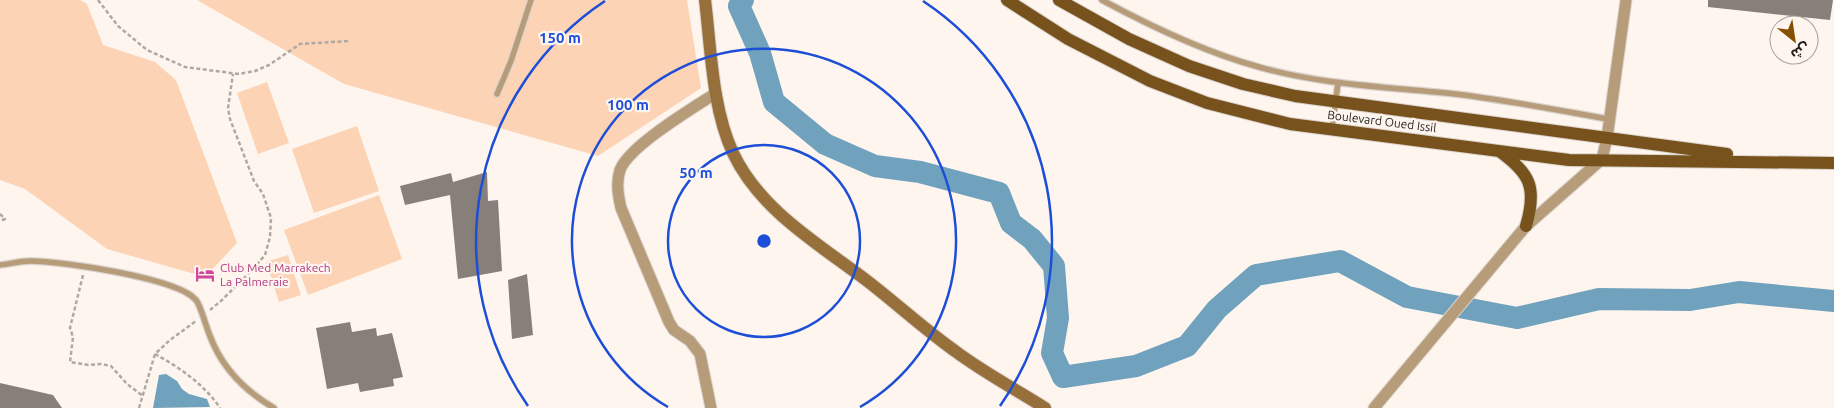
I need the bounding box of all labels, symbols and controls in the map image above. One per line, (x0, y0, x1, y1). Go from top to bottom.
north arrow (1769, 15, 1819, 65)
text: 150 m (539, 29, 581, 46)
text: ش (1788, 40, 1813, 63)
text: 100 m (607, 96, 649, 113)
street label: Boulevard Oued Issil (1327, 108, 1437, 134)
text: 50 m (679, 164, 713, 181)
centre of rings (755, 232, 773, 250)
place label: Club Med Marrakech La Palmeraie (220, 261, 331, 288)
hotel icon: Club Med Marrakech La Palmeraie (194, 263, 216, 285)

